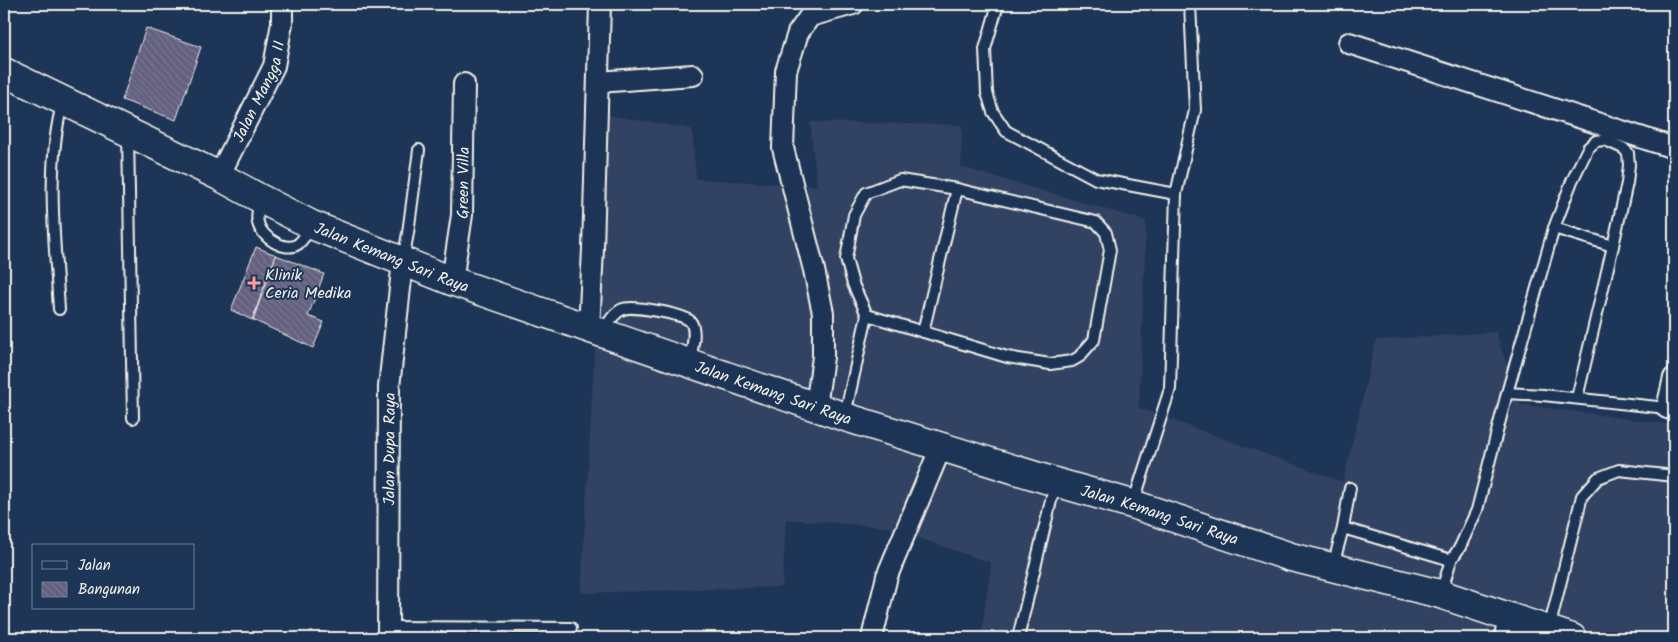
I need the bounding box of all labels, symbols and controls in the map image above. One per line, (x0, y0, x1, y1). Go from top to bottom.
street label: Jalan Mangga II (227, 39, 292, 147)
street label: Green Villa (451, 147, 477, 219)
street label: Jalan Kemang Sari Raya (310, 216, 472, 300)
place label: Klinik Ceria Medika (265, 263, 351, 306)
marker: Klinik Ceria Medika (247, 276, 261, 290)
street label: Jalan Kemang Sari Raya (691, 355, 855, 432)
street label: Jalan Dupa Raya (378, 392, 403, 506)
street label: Jalan Kemang Sari Raya (1077, 479, 1241, 553)
legend (32, 544, 195, 610)
text: Jalan (78, 554, 111, 578)
text: Bangunan (78, 578, 140, 602)

